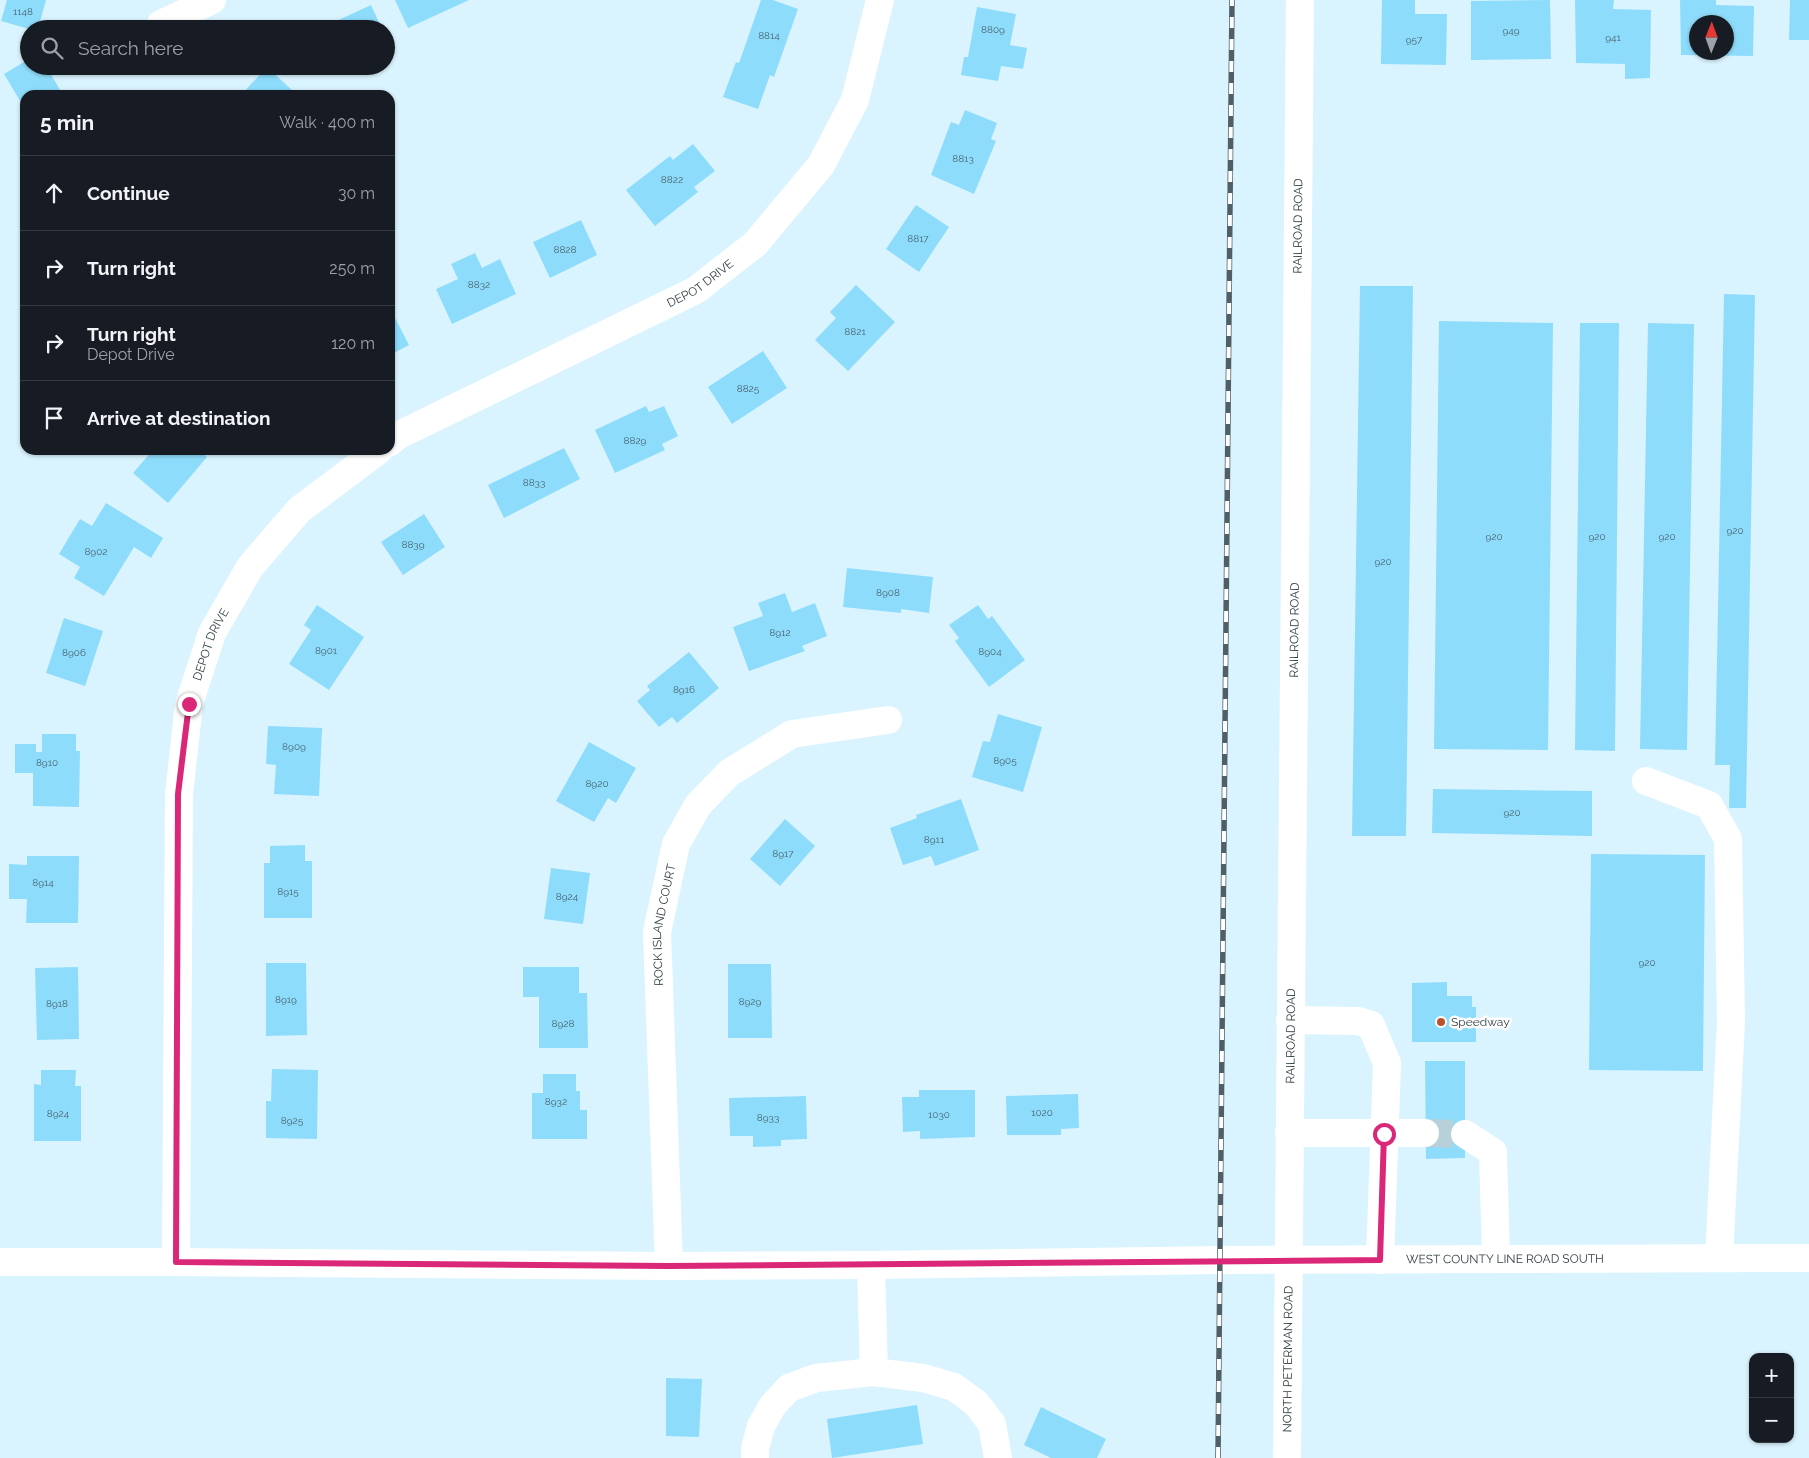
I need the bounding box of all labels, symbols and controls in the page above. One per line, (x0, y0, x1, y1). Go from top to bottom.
house number: 1148 (13, 6, 33, 17)
north arrow (1689, 15, 1734, 60)
search box (20, 20, 395, 75)
house number: 8809 (981, 24, 1005, 35)
house number: 949 (1502, 25, 1520, 36)
house number: 8814 (758, 30, 780, 41)
house number: 941 (1605, 32, 1622, 43)
icon: search (38, 34, 66, 62)
house number: 957 (1406, 34, 1423, 45)
text: Search here (78, 37, 184, 59)
text: 5 min (40, 110, 94, 135)
text: Walk · 400 m (279, 113, 375, 132)
house number: 8813 (952, 153, 974, 164)
house number: 8822 (661, 174, 683, 185)
street label: RAILROAD ROAD (1291, 178, 1305, 274)
icon: ahead (40, 179, 68, 207)
text: Continue (87, 182, 170, 204)
text: 30 m (338, 184, 375, 203)
house number: 8817 (907, 233, 929, 244)
house number: 8828 (554, 244, 577, 255)
icon: right (40, 254, 68, 282)
street label: DEPOT DRIVE (665, 256, 736, 310)
text: Turn right (87, 257, 176, 279)
text: 250 m (329, 259, 375, 278)
house number: 8832 (468, 279, 490, 290)
text: Turn right (87, 323, 176, 345)
house number: 8821 (844, 326, 866, 337)
icon: right (40, 329, 68, 357)
text: 120 m (331, 334, 375, 353)
text: Depot Drive (87, 345, 175, 364)
house number: 8825 (737, 383, 760, 394)
icon: arrive (40, 404, 68, 432)
text: Arrive at destination (87, 407, 271, 429)
house number: 8829 (624, 435, 647, 446)
house number: 8833 (523, 477, 545, 488)
house number: 920 (1726, 525, 1744, 536)
house number: 920 (1485, 531, 1503, 542)
house number: 920 (1588, 531, 1606, 542)
house number: 920 (1658, 531, 1676, 542)
house number: 8839 (401, 539, 425, 550)
house number: 8902 (84, 546, 108, 557)
house number: 920 (1374, 556, 1392, 567)
street label: RAILROAD ROAD (1287, 582, 1302, 678)
house number: 8908 (876, 587, 900, 598)
street label: DEPOT DRIVE (190, 606, 232, 682)
house number: 8912 (769, 627, 791, 638)
house number: 8901 (315, 645, 338, 656)
house number: 8904 (978, 646, 1002, 657)
house number: 8906 (62, 647, 86, 658)
house number: 8916 (673, 684, 695, 695)
route end (178, 693, 201, 716)
house number: 8909 (282, 741, 306, 752)
house number: 8905 (993, 755, 1017, 766)
house number: 8910 (36, 757, 58, 768)
house number: 8920 (585, 778, 609, 789)
house number: 920 (1503, 807, 1521, 818)
house number: 8911 (924, 834, 945, 845)
house number: 8917 (772, 848, 794, 859)
street label: ROCK ISLAND COURT (650, 862, 679, 986)
house number: 8914 (32, 877, 54, 888)
house number: 8915 (277, 886, 299, 897)
house number: 8924 (556, 891, 579, 902)
house number: 920 (1638, 957, 1656, 968)
street label: RAILROAD ROAD (1283, 988, 1298, 1084)
house number: 8919 (275, 994, 297, 1005)
house number: 8929 (739, 996, 762, 1007)
house number: 8918 (46, 998, 68, 1009)
place label: Speedway (1451, 1015, 1510, 1029)
marker: Speedway (1435, 1016, 1447, 1028)
house number: 8928 (552, 1018, 575, 1029)
house number: 8932 (545, 1096, 567, 1107)
house number: 1020 (1031, 1107, 1053, 1118)
house number: 8924 (47, 1108, 70, 1119)
house number: 1030 (928, 1109, 950, 1120)
house number: 8933 (757, 1112, 779, 1123)
house number: 8925 (281, 1115, 304, 1126)
route start (1373, 1123, 1396, 1146)
street label: WEST COUNTY LINE ROAD SOUTH (1406, 1252, 1604, 1266)
street label: NORTH PETERMAN ROAD (1280, 1285, 1296, 1432)
map controls (1749, 1353, 1794, 1443)
button: + (1749, 1353, 1794, 1398)
button: − (1749, 1398, 1794, 1443)

